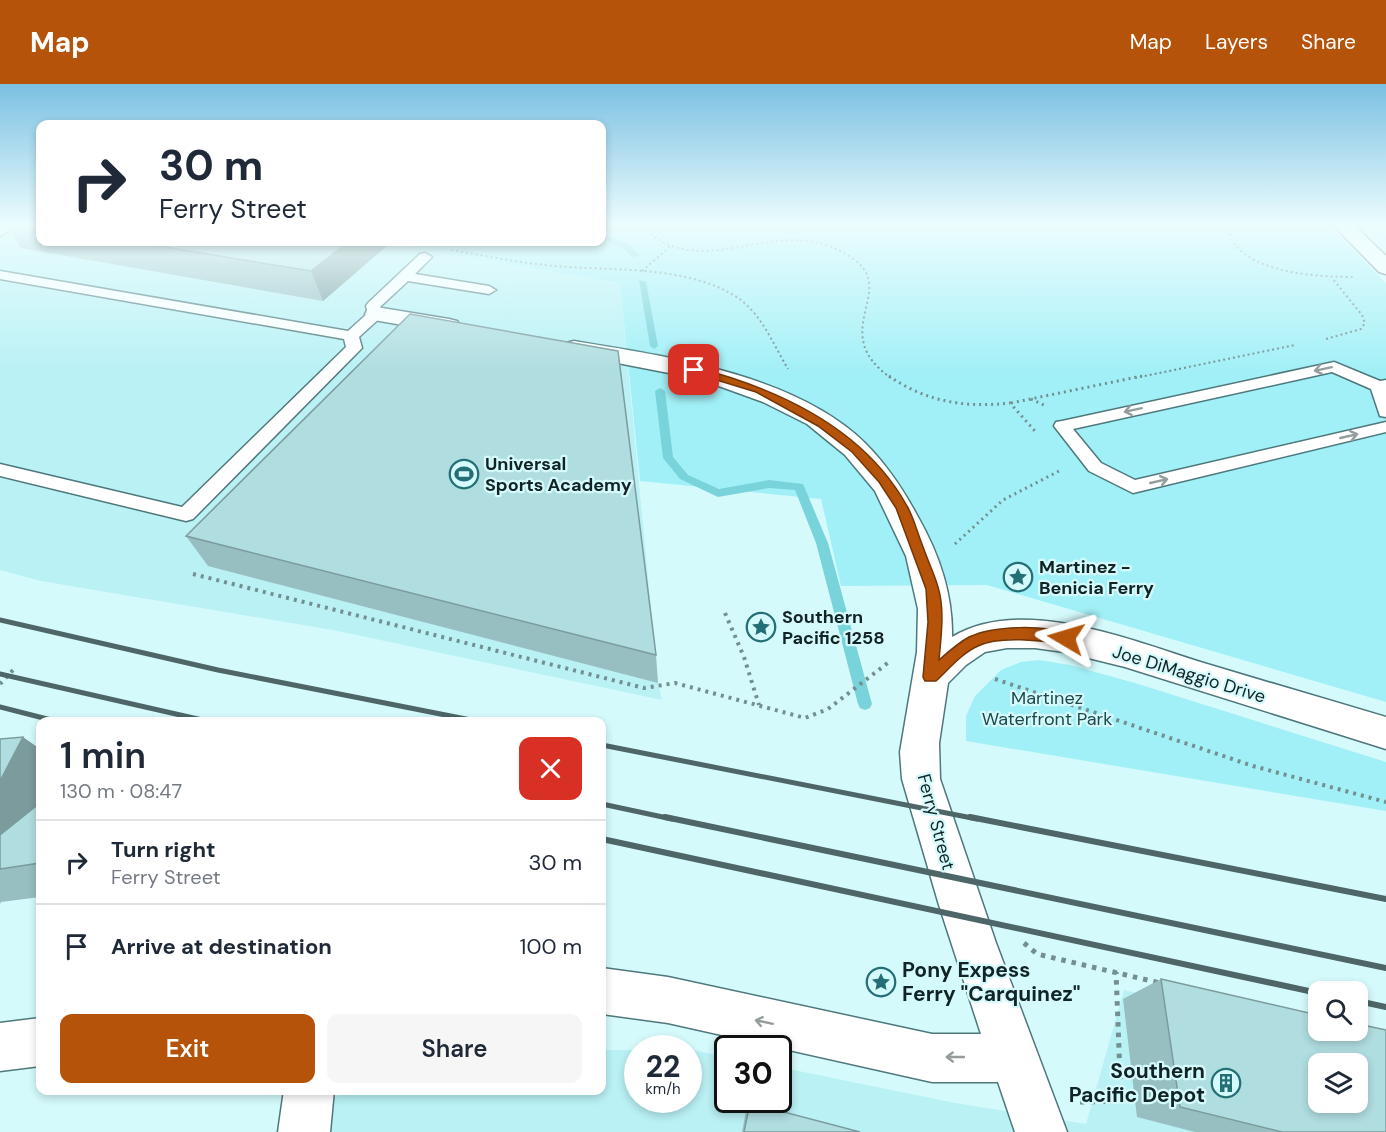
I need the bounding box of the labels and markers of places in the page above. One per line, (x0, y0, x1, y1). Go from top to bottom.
pin (668, 344, 719, 395)
place label: Universal Sports Academy (485, 452, 632, 497)
sports icon: Universal Sports Academy (448, 458, 480, 490)
place label: Martinez - Benicia Ferry (1039, 555, 1154, 600)
place icon: Martinez - Benicia Ferry (1002, 561, 1034, 593)
place label: Southern Pacific 1258 (782, 605, 885, 650)
place icon: Southern Pacific 1258 (745, 611, 777, 643)
place label: Pony Expess Ferry "Carquinez" (902, 956, 1081, 1008)
place icon: Pony Expess Ferry "Carquinez" (865, 966, 897, 998)
place label: Southern Pacific Depot (1069, 1057, 1205, 1109)
building icon: Southern Pacific Depot (1210, 1067, 1242, 1099)

